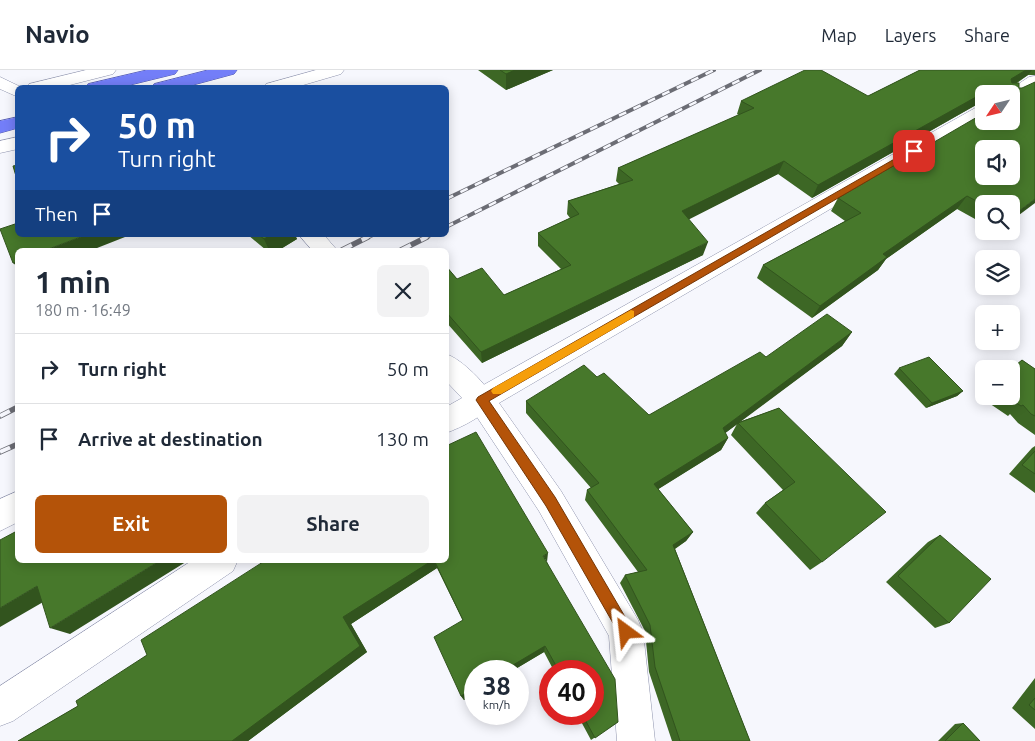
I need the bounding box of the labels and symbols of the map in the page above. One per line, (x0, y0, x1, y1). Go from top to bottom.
north arrow (975, 85, 1020, 130)
pin (893, 130, 935, 172)
position arrow (599, 605, 651, 657)
speed limit sign: 40 (539, 660, 604, 725)

